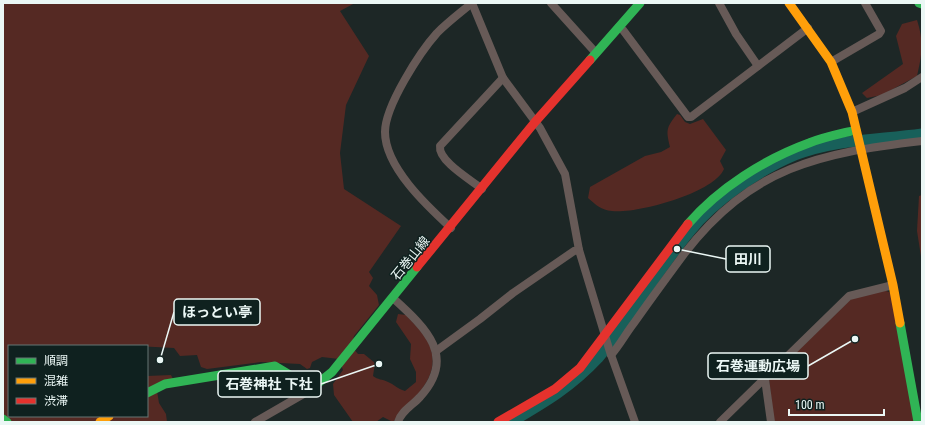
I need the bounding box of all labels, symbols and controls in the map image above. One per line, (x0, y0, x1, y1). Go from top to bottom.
street label: 石巻山線 (388, 233, 433, 283)
callout: 田川 (726, 246, 770, 272)
text: 田川 (734, 251, 762, 267)
callout: ほっとい亭 (174, 299, 260, 325)
text: ほっとい亭 (182, 304, 252, 320)
legend (8, 345, 148, 417)
callout: 石巻運動広場 (708, 353, 808, 379)
text: 順調 (44, 354, 68, 368)
text: 石巻運動広場 (716, 358, 800, 374)
callout: 石巻神社 下社 (218, 371, 321, 397)
text: 混雑 (44, 374, 68, 388)
text: 石巻神社 下社 (225, 376, 313, 392)
scale bar (789, 391, 884, 417)
text: 渋滞 (44, 394, 68, 408)
text: 100 m (795, 398, 825, 412)

